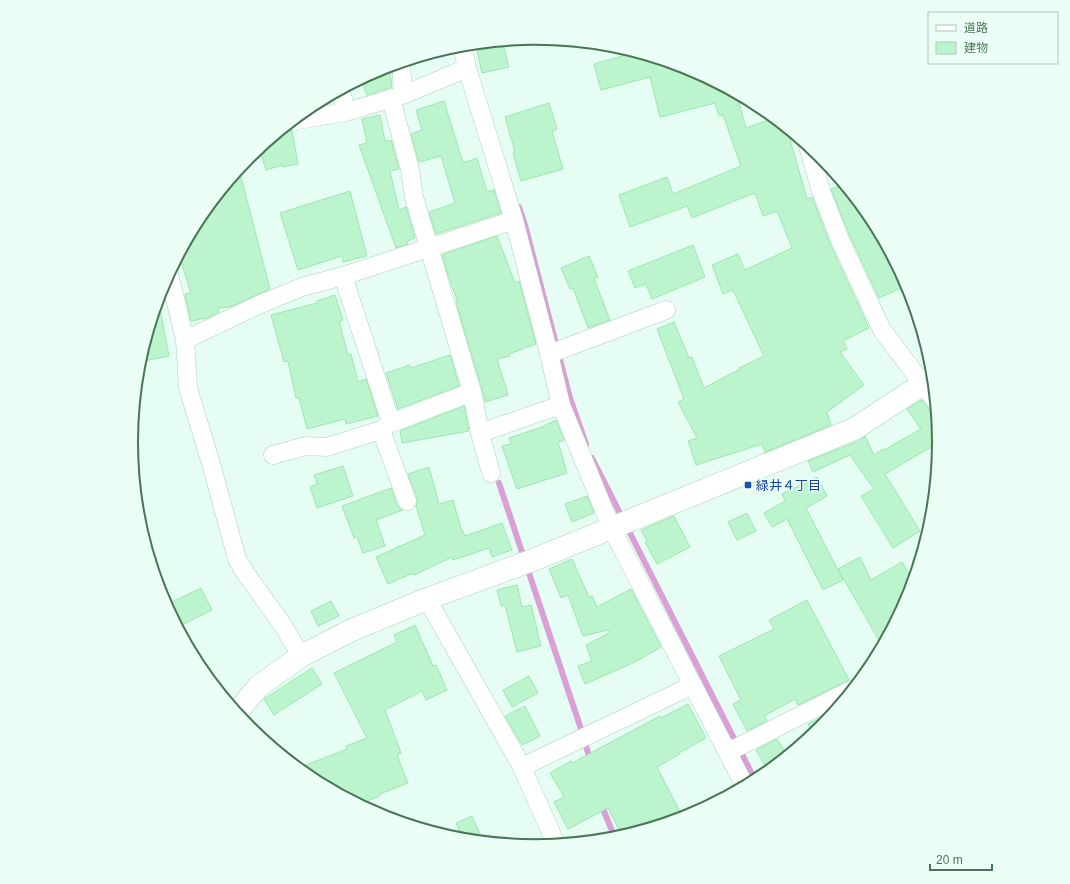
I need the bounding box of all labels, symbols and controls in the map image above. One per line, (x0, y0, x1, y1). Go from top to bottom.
legend (928, 12, 1058, 64)
text: 道路 (964, 21, 988, 35)
text: 建物 (964, 41, 988, 55)
place label: 緑井４丁目 (756, 478, 821, 493)
marker: 緑井４丁目 (743, 480, 753, 490)
scale bar (930, 846, 992, 872)
text: 20 m (936, 853, 963, 867)

